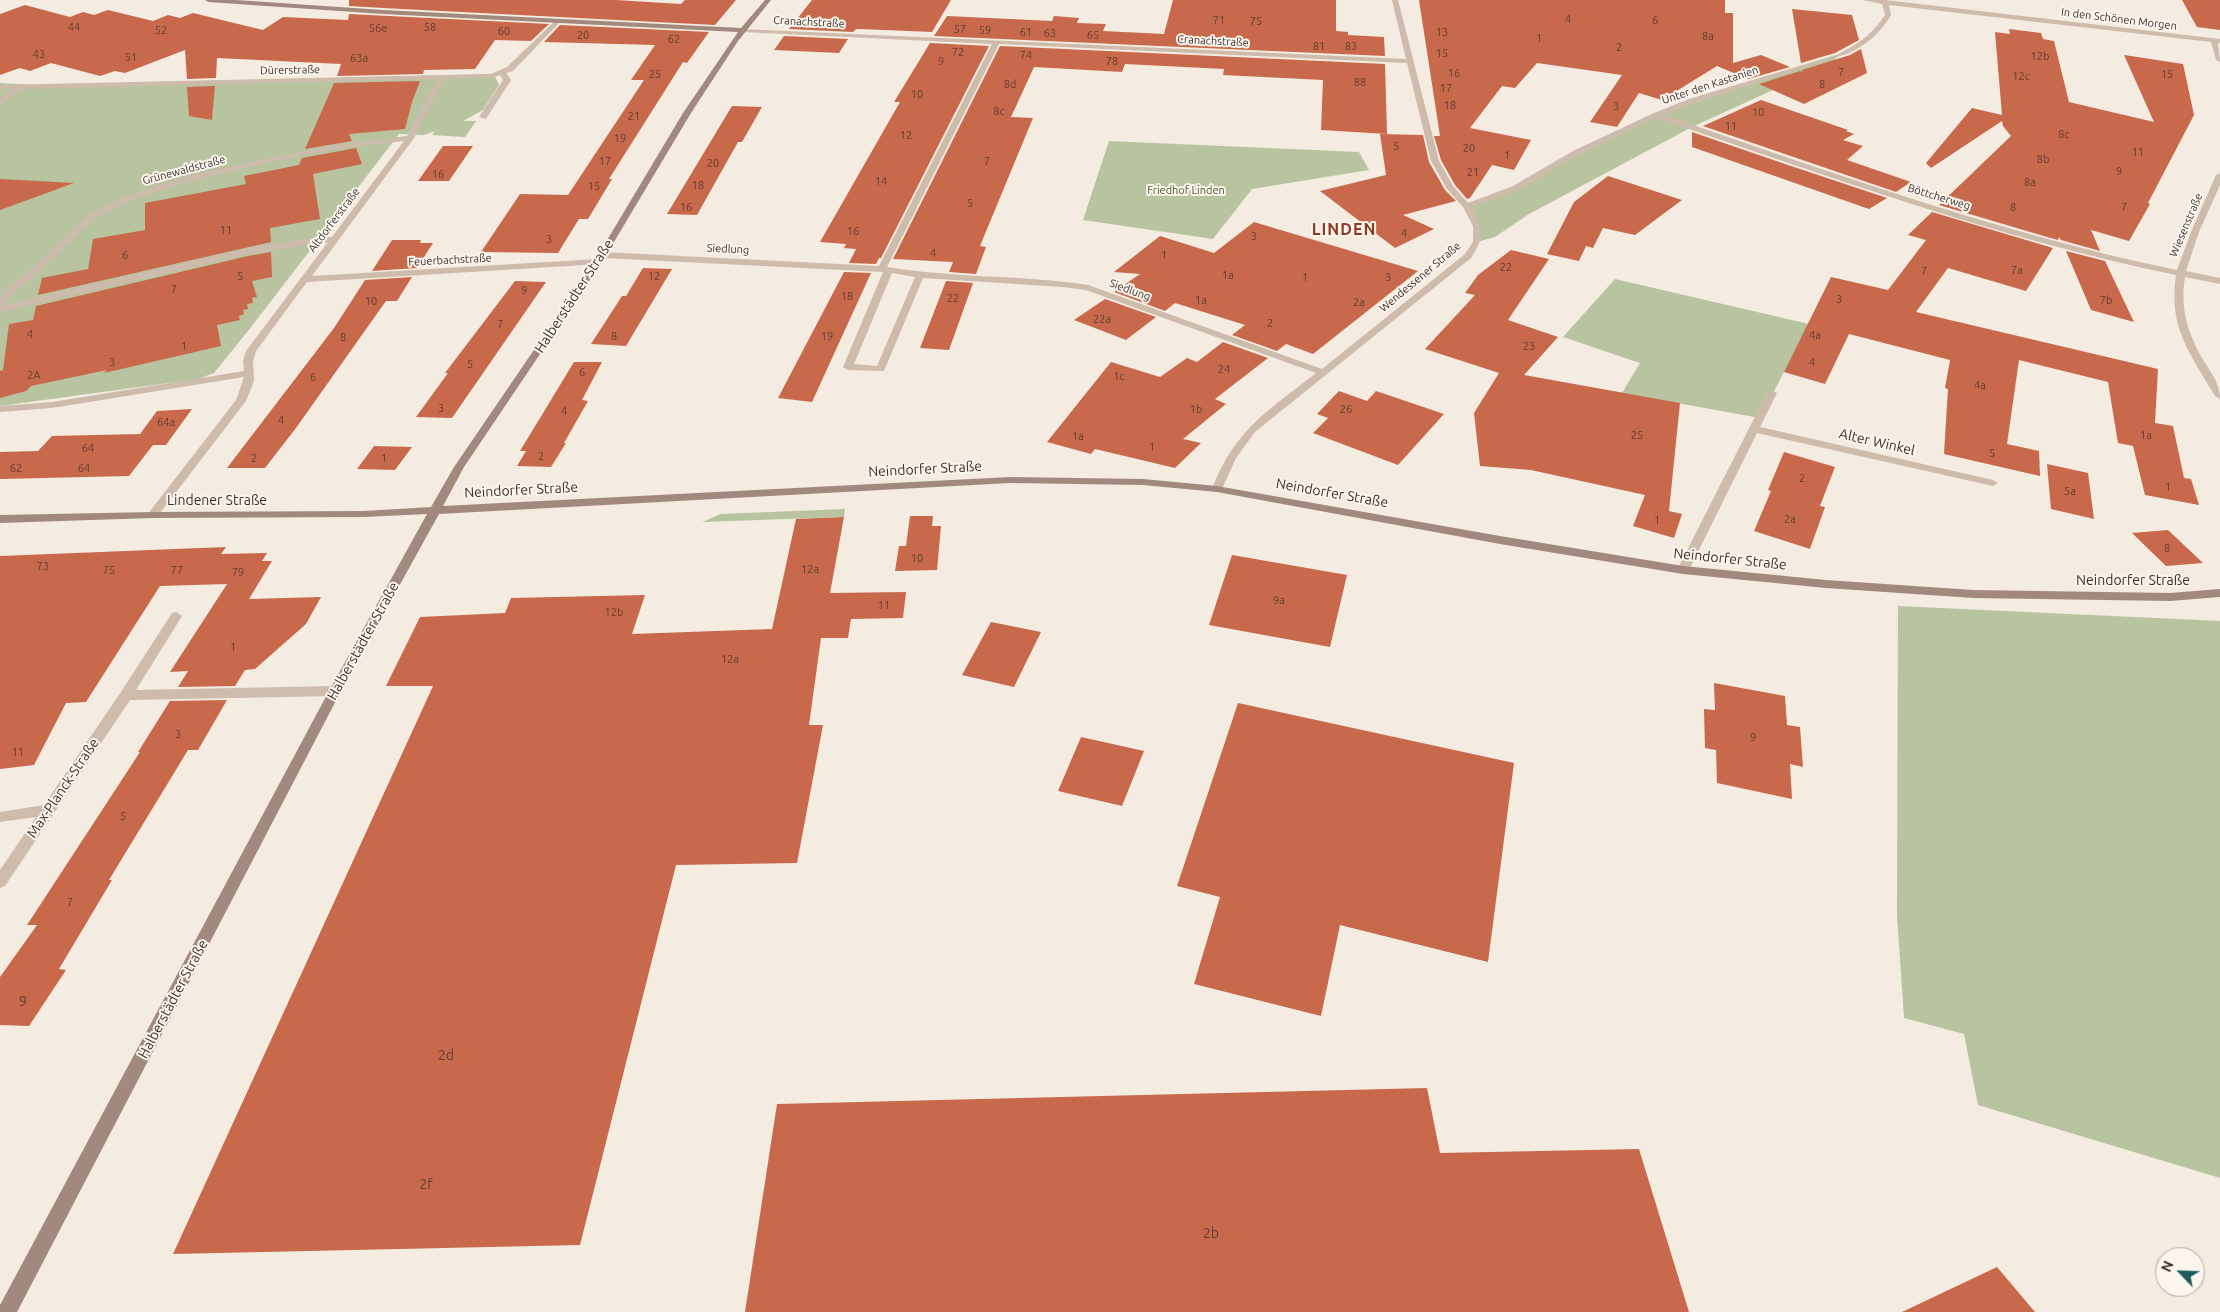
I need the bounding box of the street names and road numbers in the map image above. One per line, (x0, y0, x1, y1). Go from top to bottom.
street label: In den Schönen Morgen (2060, 5, 2178, 33)
street label: Cranachstraße (773, 14, 845, 30)
street label: Cranachstraße (1177, 33, 1249, 49)
street label: Dürerstraße (260, 63, 320, 77)
street label: Unter den Kastanien (1660, 63, 1760, 107)
street label: Grünewaldstraße (141, 153, 227, 187)
street label: Böttcherweg (1906, 181, 1972, 213)
street label: Altdorferstraße (305, 185, 363, 255)
street label: Wiesenstraße (2167, 191, 2205, 259)
street label: Halberstädter Straße (531, 236, 617, 356)
street label: Wendessener Straße (1377, 239, 1463, 315)
street label: Siedlung (706, 241, 750, 257)
street label: Feuerbachstraße (408, 251, 492, 269)
street label: Siedlung (1108, 276, 1152, 304)
street label: Alter Winkel (1837, 425, 1917, 459)
street label: Neindorfer Straße (868, 458, 982, 480)
street label: Neindorfer Straße (1274, 475, 1390, 511)
street label: Neindorfer Straße (464, 479, 578, 501)
street label: Lindener Straße (167, 492, 267, 508)
street label: Neindorfer Straße (1673, 545, 1787, 573)
street label: Neindorfer Straße (2076, 572, 2190, 588)
street label: Halberstädter Straße (324, 579, 402, 703)
street label: Max-Planck-Straße (23, 735, 103, 841)
street label: Halberstädter Straße (135, 937, 211, 1061)

